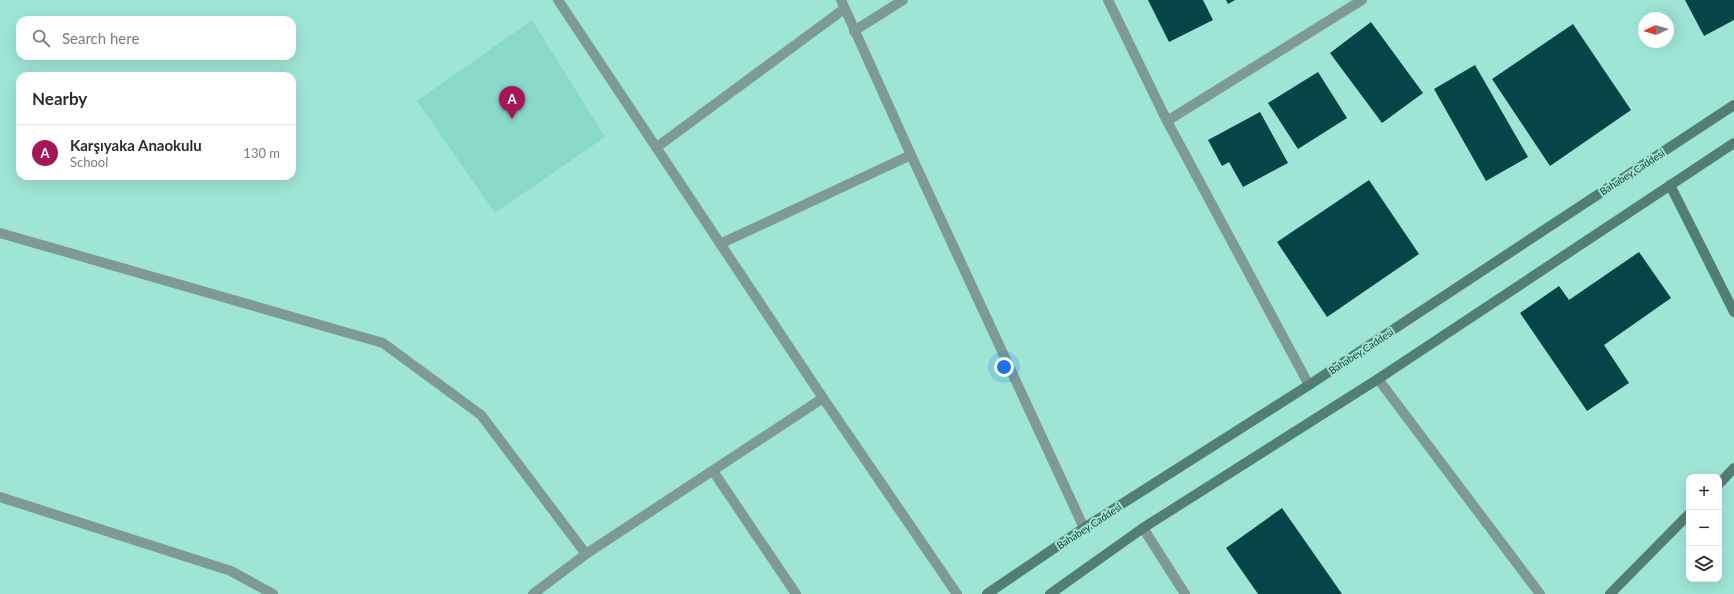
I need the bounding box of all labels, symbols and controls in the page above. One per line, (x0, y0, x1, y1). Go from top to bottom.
north arrow (1638, 12, 1674, 48)
search box (16, 16, 296, 60)
icon: search (30, 27, 52, 49)
text: Search here (62, 29, 139, 47)
pin: A (499, 86, 525, 119)
text: Nearby (32, 88, 87, 109)
text: Karşıyaka Anaokulu (70, 136, 202, 154)
text: A (40, 145, 50, 161)
text: 130 m (243, 145, 280, 161)
street label: Bahabey Caddesi (1597, 147, 1667, 197)
text: School (70, 154, 108, 170)
street label: Bahabey Caddesi (1326, 326, 1396, 376)
your location (994, 357, 1014, 377)
map controls (1686, 474, 1722, 582)
button: + (1686, 474, 1722, 510)
street label: Bahabey Caddesi (1054, 501, 1124, 551)
button: − (1686, 510, 1722, 546)
button: layers (1686, 546, 1722, 582)

